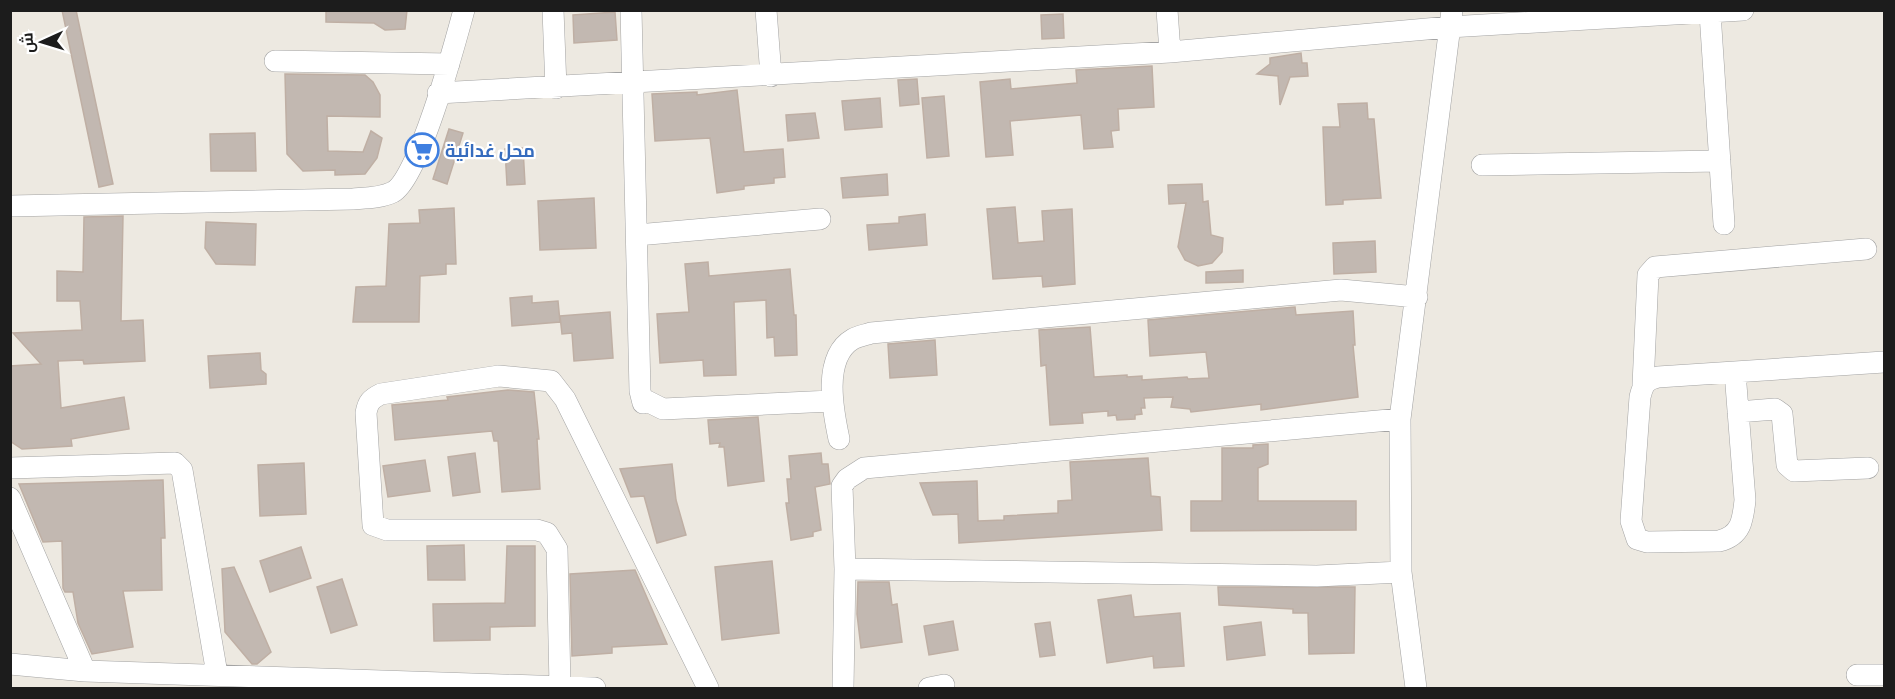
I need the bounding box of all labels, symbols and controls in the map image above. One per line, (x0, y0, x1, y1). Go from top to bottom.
north arrow (12, 12, 72, 72)
text: ش (16, 32, 38, 54)
supermarket icon: محل غدائية (404, 132, 440, 168)
place label: محل غدائية (445, 139, 535, 162)

